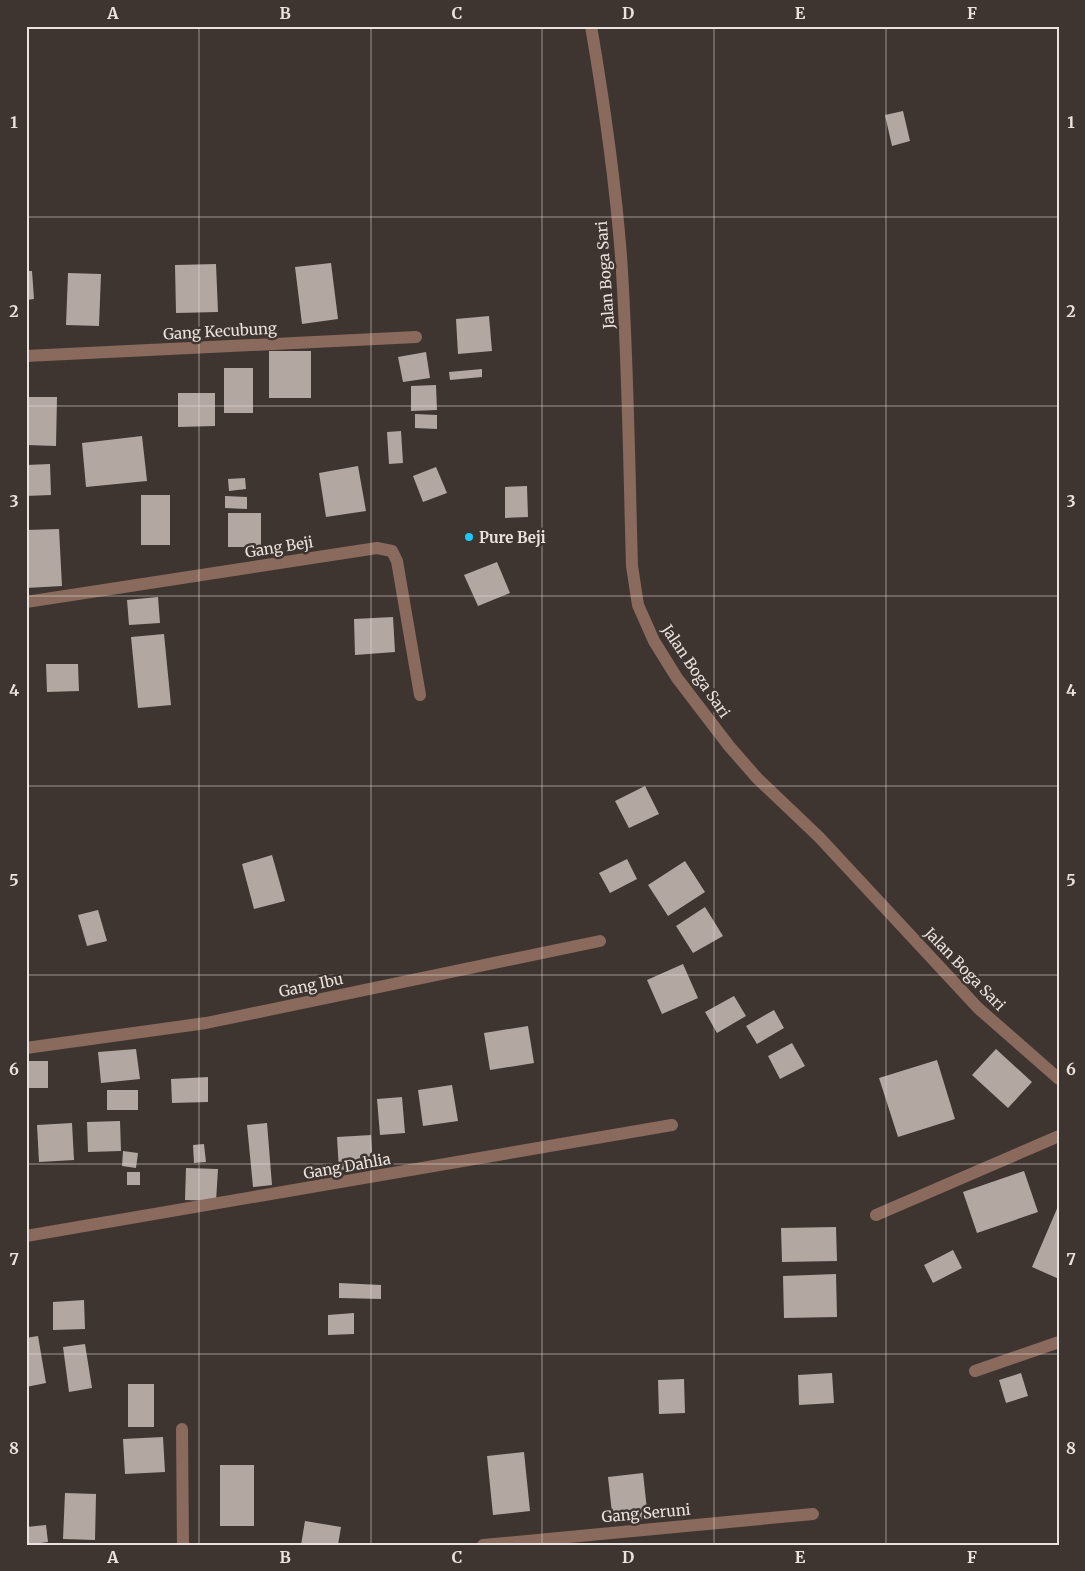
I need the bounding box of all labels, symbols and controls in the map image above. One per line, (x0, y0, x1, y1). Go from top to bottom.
text: A (106, 3, 119, 23)
text: B (279, 3, 291, 23)
text: C (452, 3, 462, 23)
text: D (622, 3, 634, 23)
text: E (795, 3, 806, 23)
text: F (967, 3, 977, 23)
text: 1 (10, 112, 18, 132)
text: 1 (1067, 112, 1075, 132)
street label: Jalan Boga Sari (592, 220, 618, 331)
text: 2 (9, 301, 19, 321)
text: 2 (1066, 301, 1076, 321)
street label: Gang Kecubung (163, 319, 277, 343)
text: 3 (9, 491, 19, 511)
text: 3 (1066, 491, 1076, 511)
place label: Pure Beji (479, 528, 546, 547)
marker: Pure Beji (463, 531, 475, 543)
street label: Gang Beji (244, 532, 315, 562)
street label: Jalan Boga Sari (657, 620, 734, 721)
text: 4 (9, 680, 19, 700)
text: 4 (1066, 680, 1076, 700)
text: 5 (9, 870, 19, 890)
text: 5 (1066, 870, 1076, 890)
street label: Jalan Boga Sari (920, 923, 1010, 1015)
street label: Gang Ibu (277, 969, 345, 1001)
text: 6 (9, 1059, 19, 1079)
text: 6 (1066, 1059, 1076, 1079)
street label: Gang Dahlia (302, 1149, 392, 1183)
text: 7 (9, 1249, 19, 1269)
text: 7 (1066, 1249, 1076, 1269)
text: 8 (9, 1438, 19, 1458)
text: 8 (1066, 1438, 1076, 1458)
street label: Gang Seruni (601, 1500, 691, 1526)
text: A (106, 1547, 119, 1567)
text: B (279, 1547, 291, 1567)
text: C (452, 1547, 462, 1567)
text: D (622, 1547, 634, 1567)
text: E (795, 1547, 806, 1567)
text: F (967, 1547, 977, 1567)

